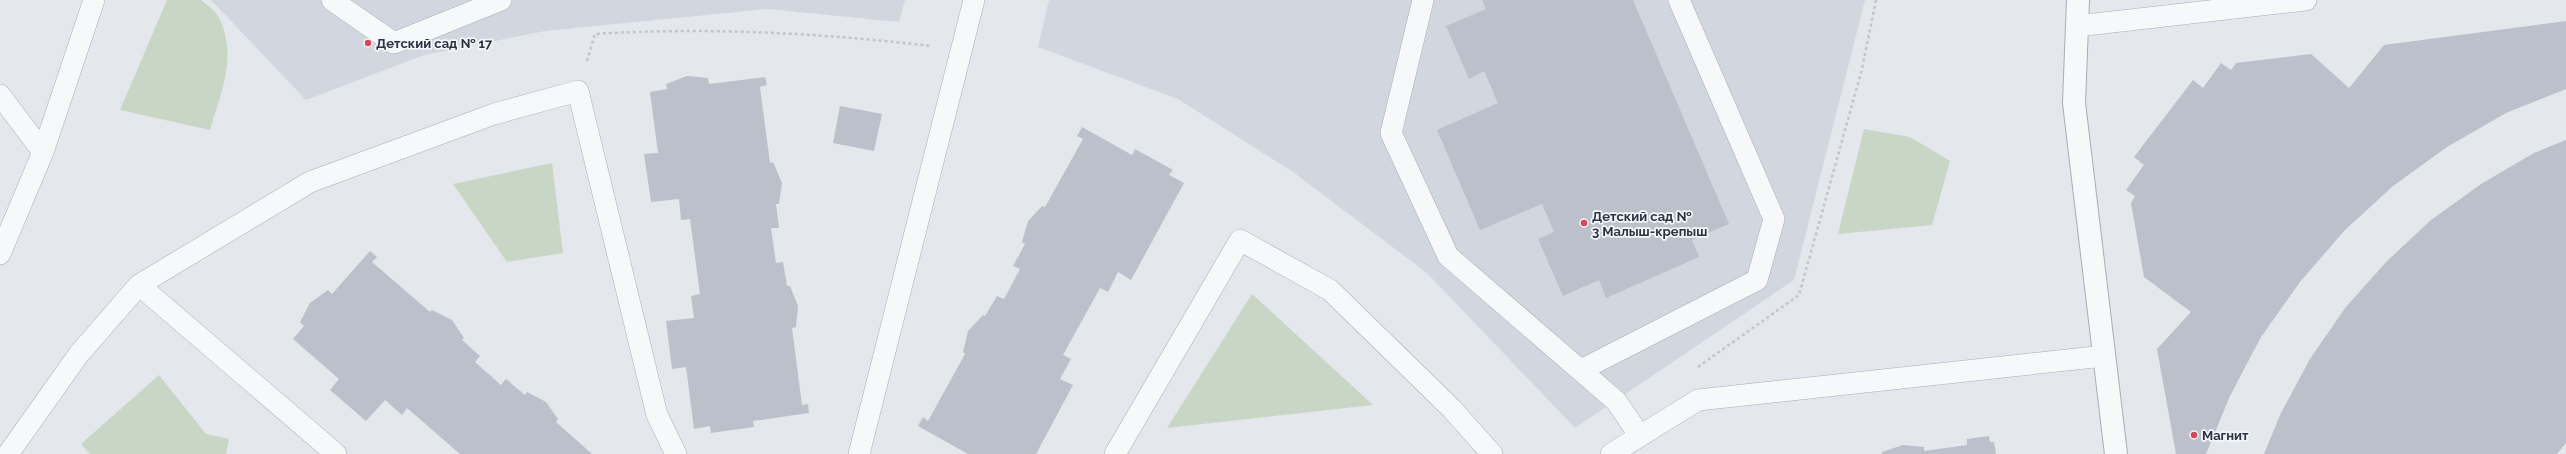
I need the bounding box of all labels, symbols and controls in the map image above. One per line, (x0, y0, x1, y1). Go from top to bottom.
place label: Детский сад № 17 (376, 36, 493, 51)
marker: Детский сад № 17 (363, 38, 373, 48)
place label: Детский сад № 3 Малыш-крепыш (1592, 209, 1707, 239)
marker: Детский сад № 3 Малыш-крепыш (1579, 218, 1589, 228)
place label: Магнит (2202, 428, 2249, 443)
marker: Магнит (2189, 430, 2199, 440)

